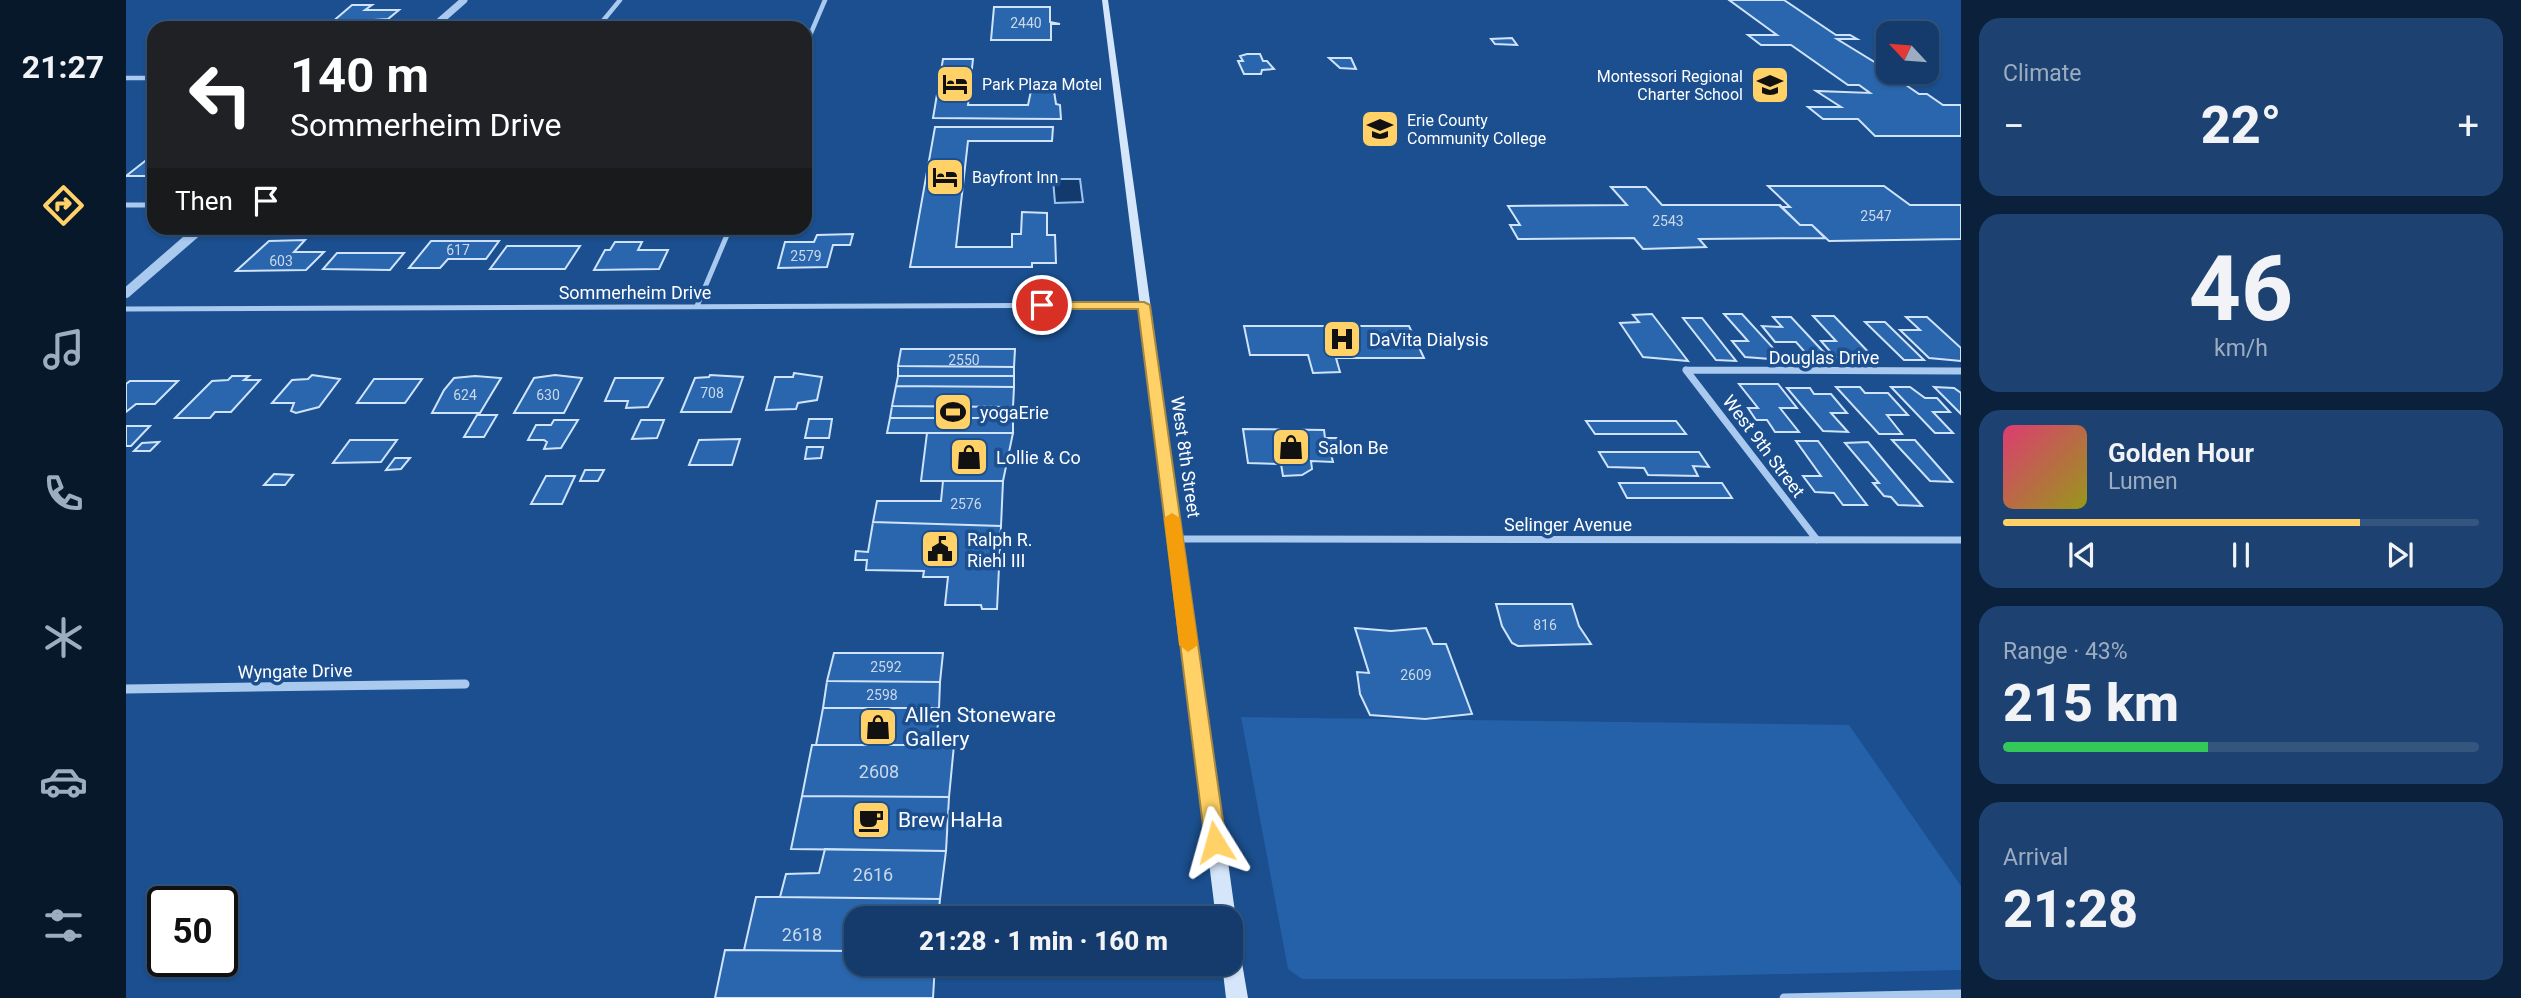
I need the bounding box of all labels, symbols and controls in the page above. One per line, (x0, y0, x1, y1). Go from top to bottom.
house number: 2440 (1010, 15, 1042, 31)
north arrow (1876, 21, 1939, 84)
map controls (1876, 21, 1939, 84)
text: 140 m (290, 47, 429, 104)
text: 21:27 (22, 48, 104, 86)
icon: left (175, 49, 266, 140)
text: Climate (2003, 60, 2082, 87)
hotel icon: Park Plaza Motel (934, 63, 976, 105)
school or university icon: Montessori Regional Charter School (1749, 64, 1791, 106)
place label: Montessori Regional Charter School (1597, 67, 1743, 104)
place label: Park Plaza Motel (982, 75, 1102, 94)
text: 22° (2201, 95, 2281, 156)
text: − (2003, 104, 2025, 148)
text: + (2457, 104, 2479, 148)
text: Sommerheim Drive (290, 106, 561, 144)
school or university icon: Erie County Community College (1359, 108, 1401, 150)
place label: Erie County Community College (1407, 111, 1546, 148)
hotel icon: Bayfront Inn (924, 156, 966, 198)
place label: Bayfront Inn (972, 168, 1058, 187)
icon: directions (39, 181, 88, 230)
icon: arrive (247, 182, 285, 220)
text: Then (175, 186, 233, 216)
house number: 2547 (1860, 208, 1892, 224)
house number: 2543 (1652, 213, 1684, 229)
text: 46 (2189, 236, 2293, 342)
house number: 617 (446, 242, 470, 258)
house number: 2579 (790, 248, 822, 264)
house number: 603 (269, 253, 293, 269)
pin (1012, 275, 1072, 335)
street label: Sommerheim Drive (559, 282, 711, 303)
icon: arrive (1023, 286, 1061, 324)
hospital icon: DaVita Dialysis (1321, 318, 1363, 360)
icon: music (39, 325, 88, 374)
place label: DaVita Dialysis (1369, 329, 1488, 350)
text: km/h (2214, 335, 2268, 362)
street label: Douglas Drive (1769, 347, 1879, 368)
house number: 2550 (948, 352, 980, 368)
house number: 708 (700, 385, 724, 401)
house number: 624 (453, 387, 477, 403)
house number: 630 (536, 387, 560, 403)
sports icon: yogaErie (932, 391, 974, 433)
street label: West 9th Street (1719, 391, 1809, 501)
street label: West 8th Street (1167, 395, 1205, 519)
place label: yogaErie (980, 402, 1049, 423)
shop icon: Salon Be (1270, 426, 1312, 468)
shop icon: Lollie & Co (948, 436, 990, 478)
place label: Salon Be (1318, 437, 1388, 458)
text: Golden Hour (2108, 438, 2254, 468)
place label: Lollie & Co (996, 447, 1081, 468)
text: Lumen (2108, 468, 2178, 495)
icon: phone (39, 469, 88, 518)
house number: 2576 (950, 496, 982, 512)
street label: Selinger Avenue (1504, 514, 1632, 535)
public building icon: Ralph R. Riehl III (919, 528, 961, 570)
place label: Ralph R. Riehl III (967, 529, 1033, 571)
icon: previous (2063, 536, 2101, 574)
icon: pause (2222, 536, 2260, 574)
icon: next (2381, 536, 2419, 574)
icon: climate (39, 613, 88, 662)
house number: 816 (1533, 617, 1557, 633)
text: Range · 43% (2003, 638, 2128, 665)
house number: 2592 (870, 659, 902, 675)
street label: Wyngate Drive (237, 660, 353, 682)
house number: 2609 (1400, 667, 1432, 683)
text: 215 km (2003, 673, 2179, 734)
house number: 2598 (866, 687, 898, 703)
place label: Allen Stoneware Gallery (905, 703, 1056, 751)
shop icon: Allen Stoneware Gallery (857, 706, 899, 748)
icon: car (39, 757, 88, 806)
house number: 2608 (859, 761, 899, 782)
cafe icon: Brew HaHa (850, 799, 892, 841)
position arrow (1178, 805, 1252, 879)
place label: Brew HaHa (898, 808, 1003, 832)
text: Arrival (2003, 844, 2068, 871)
house number: 2616 (853, 864, 893, 885)
text: 21:28 (2003, 879, 2138, 940)
speed limit sign: 50 (147, 886, 238, 977)
icon: filters (39, 901, 88, 950)
house number: 2618 (782, 924, 822, 945)
text: 21:28 · 1 min · 160 m (919, 926, 1168, 956)

